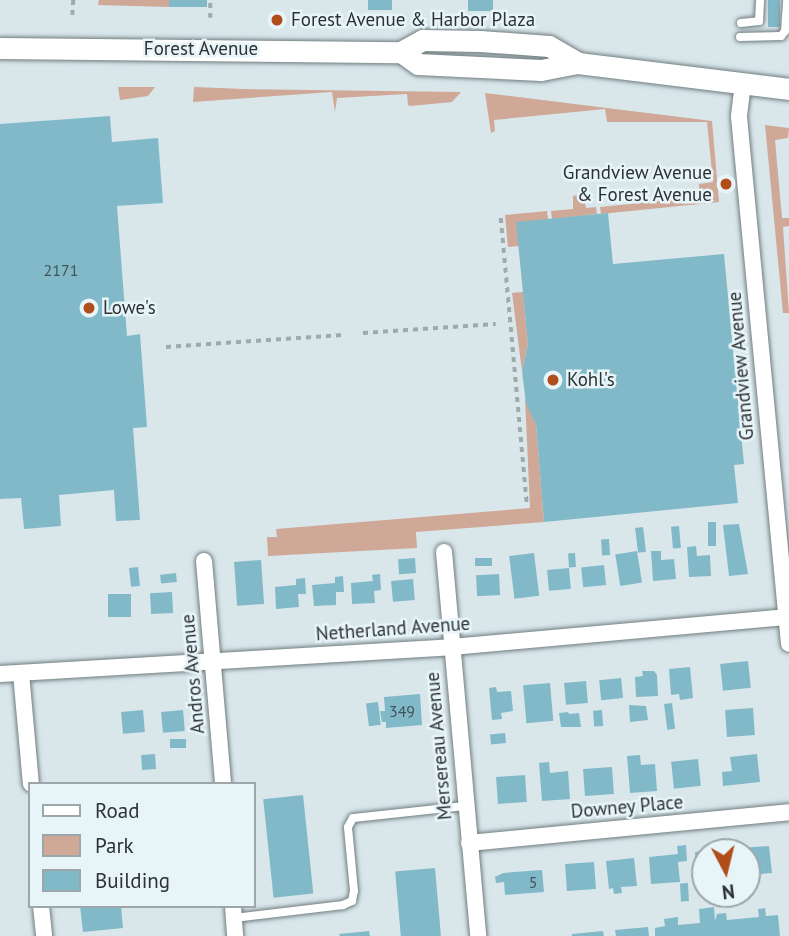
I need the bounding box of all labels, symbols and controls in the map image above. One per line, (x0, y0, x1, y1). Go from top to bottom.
place label: Forest Avenue & Harbor Plaza (291, 9, 536, 31)
marker: Forest Avenue & Harbor Plaza (269, 12, 285, 28)
street label: Forest Avenue (144, 38, 258, 60)
place label: Grandview Avenue & Forest Avenue (562, 162, 712, 206)
marker: Grandview Avenue & Forest Avenue (718, 176, 734, 192)
house number: 2171 (44, 260, 78, 280)
street label: Grandview Avenue (723, 290, 759, 442)
place label: Lowe's (103, 297, 156, 319)
marker: Lowe's (81, 300, 97, 316)
place label: Kohl's (567, 369, 615, 391)
marker: Kohl's (545, 372, 561, 388)
street label: Netherland Avenue (315, 612, 471, 646)
street label: Andros Avenue (176, 613, 210, 735)
street label: Mersereau Avenue (421, 671, 457, 821)
house number: 349 (389, 701, 415, 721)
legend (28, 782, 256, 908)
street label: Downey Place (570, 791, 684, 823)
text: Road (95, 797, 139, 824)
text: Park (95, 832, 134, 859)
north arrow (691, 838, 761, 908)
text: Building (95, 867, 170, 894)
house number: 5 (529, 872, 537, 892)
text: N (721, 879, 736, 905)

